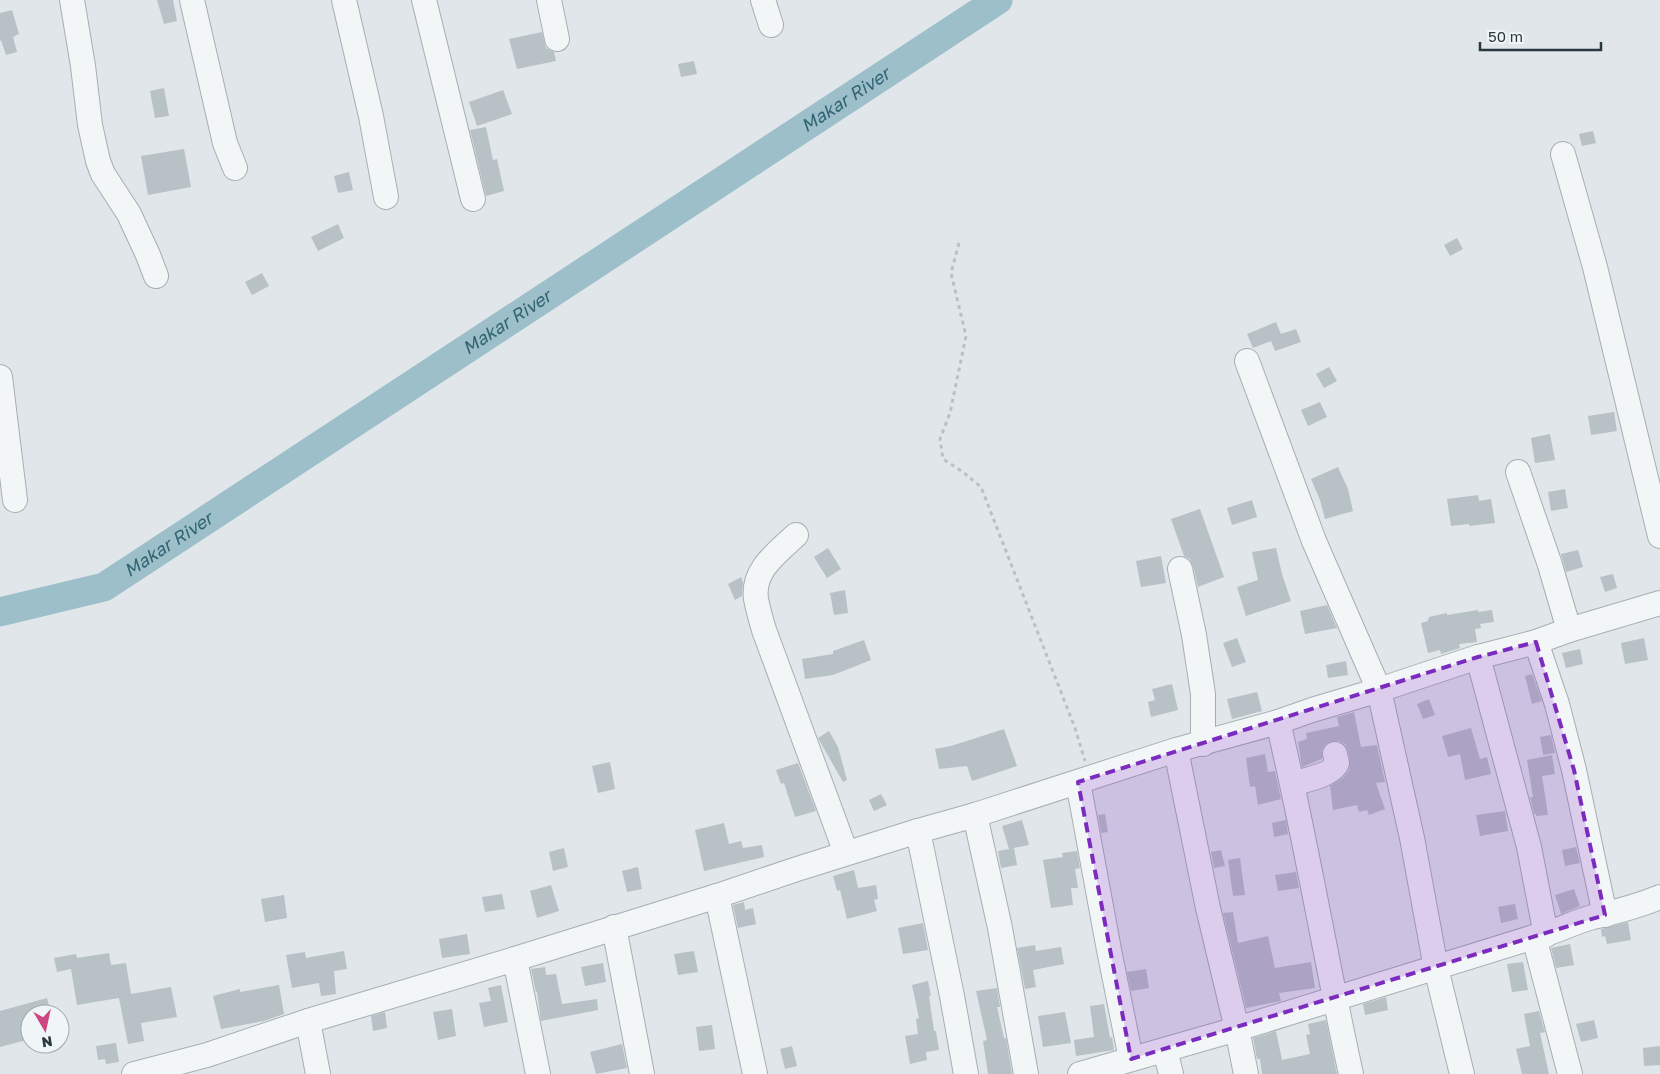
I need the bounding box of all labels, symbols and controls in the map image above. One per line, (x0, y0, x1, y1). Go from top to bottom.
scale bar (1480, 20, 1601, 52)
text: 50 m (1488, 27, 1523, 45)
water label: Makar River (796, 61, 896, 136)
water label: Makar River (458, 283, 557, 359)
water label: Makar River (119, 505, 219, 581)
north arrow (20, 1004, 70, 1054)
text: N (41, 1033, 54, 1052)

